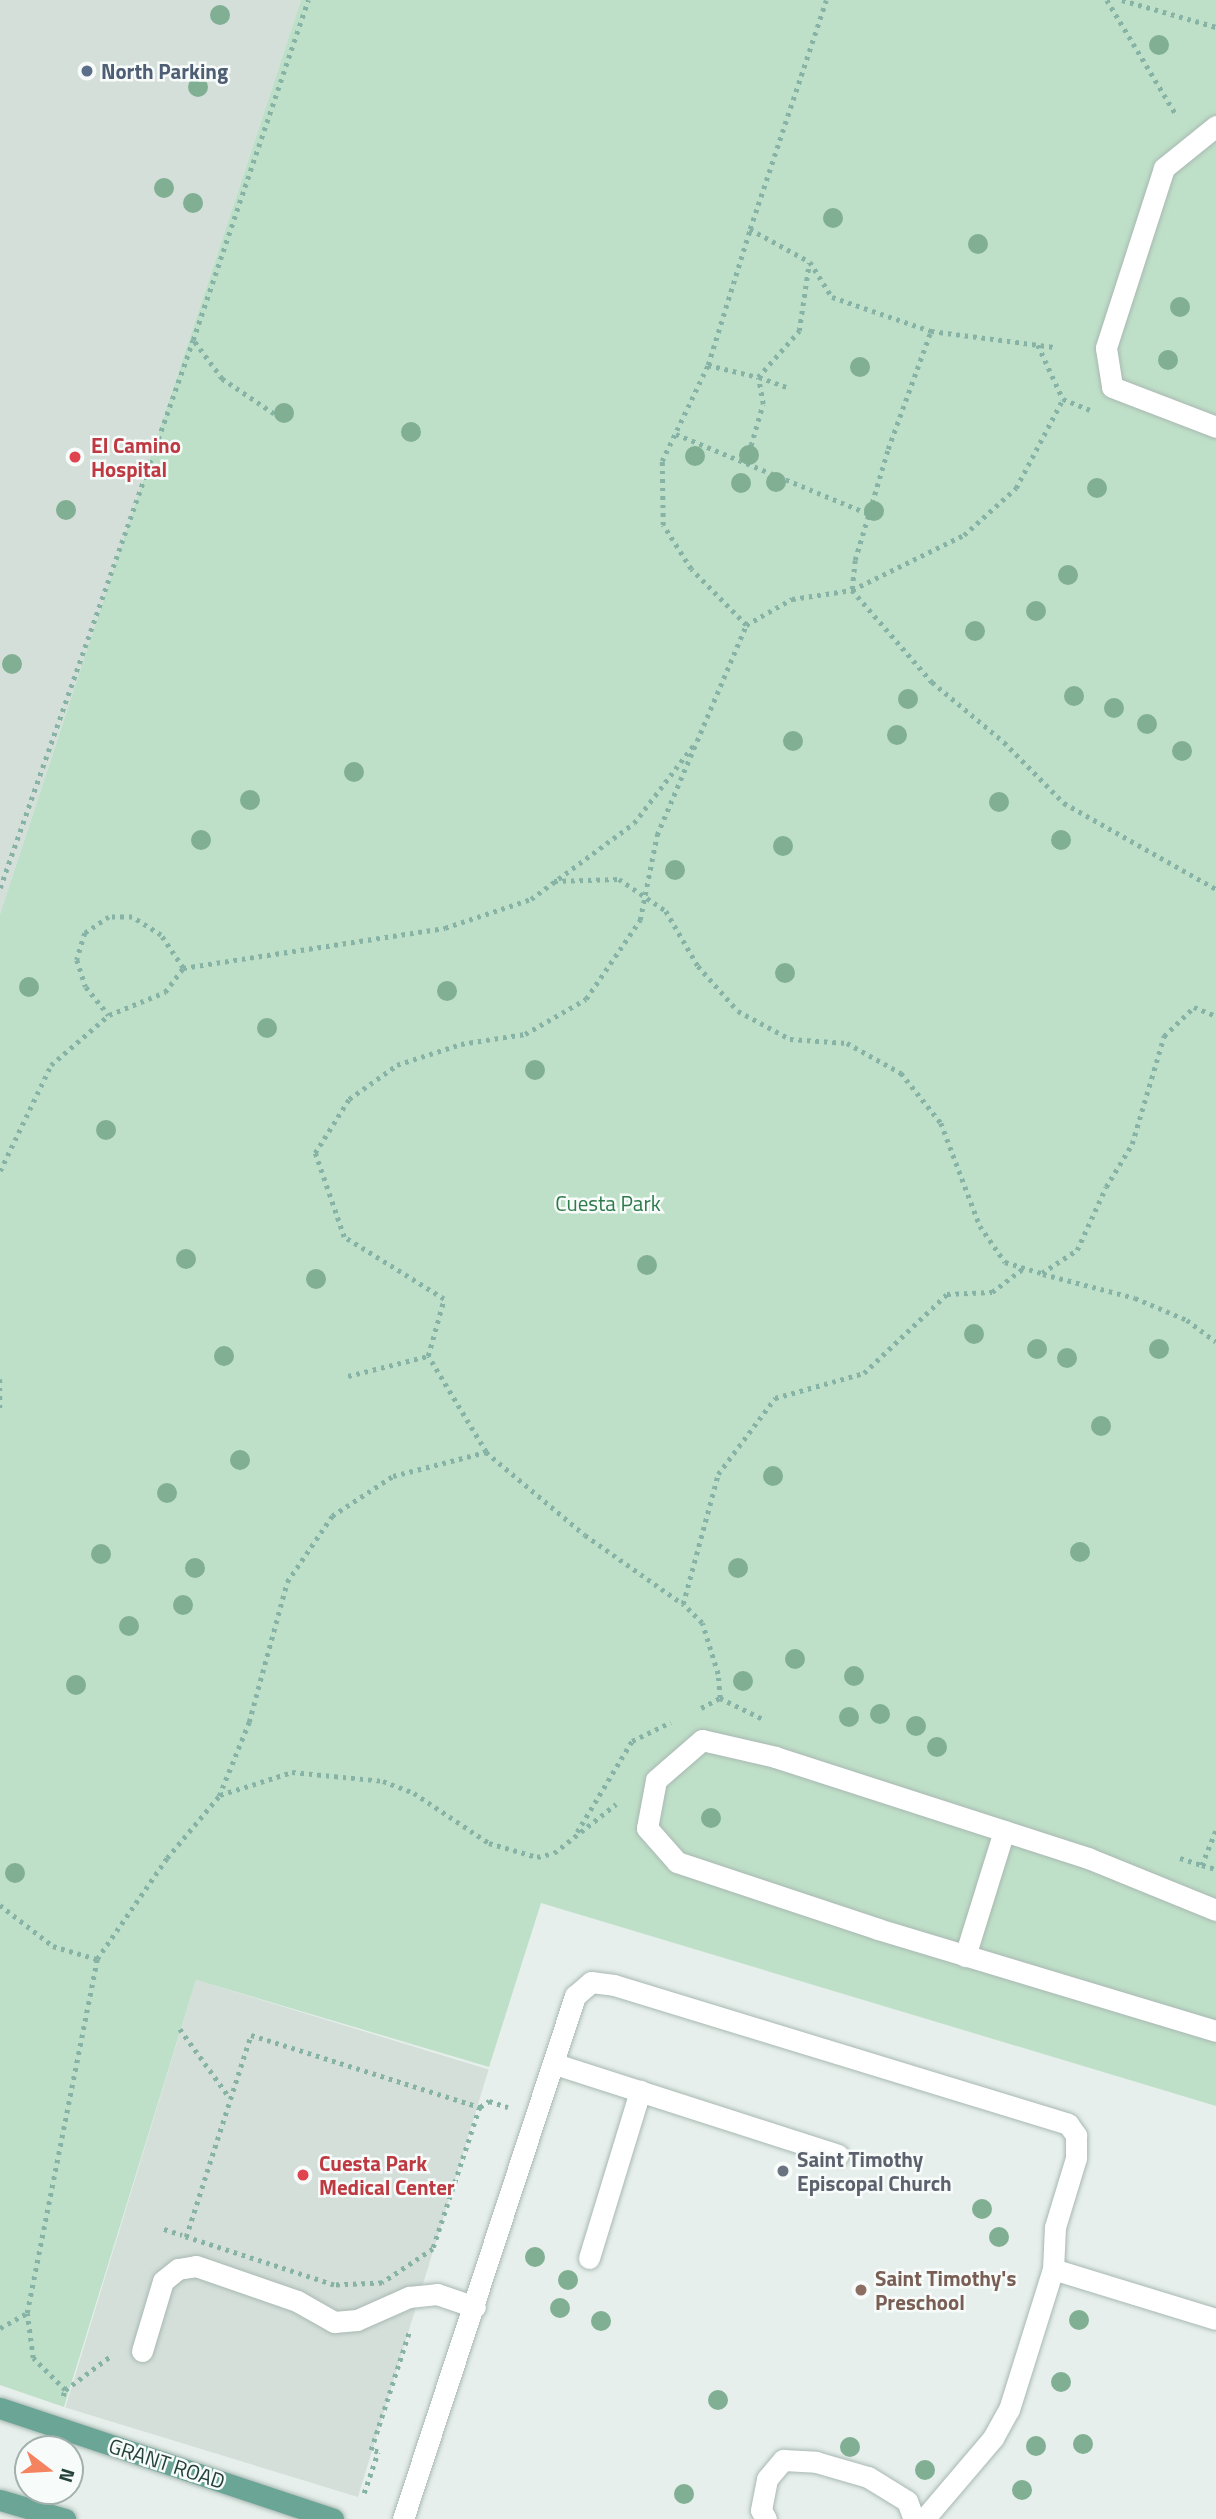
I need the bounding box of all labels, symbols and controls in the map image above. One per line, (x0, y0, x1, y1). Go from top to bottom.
place label: North Parking (101, 58, 228, 84)
marker: North Parking (79, 63, 95, 79)
place label: El Camino Hospital (91, 432, 181, 482)
marker: El Camino Hospital (65, 447, 85, 467)
park label: Cuesta Park (555, 1190, 661, 1216)
place label: Saint Timothy Episcopal Church (797, 2146, 952, 2196)
place label: Cuesta Park Medical Center (319, 2150, 455, 2200)
marker: Saint Timothy Episcopal Church (775, 2163, 791, 2179)
marker: Cuesta Park Medical Center (293, 2165, 313, 2185)
place label: Saint Timothy's Preschool (875, 2265, 1016, 2315)
marker: Saint Timothy's Preschool (853, 2282, 869, 2298)
street label: GRANT ROAD (106, 2432, 228, 2494)
north arrow (14, 2435, 84, 2505)
text: N (52, 2465, 83, 2486)

